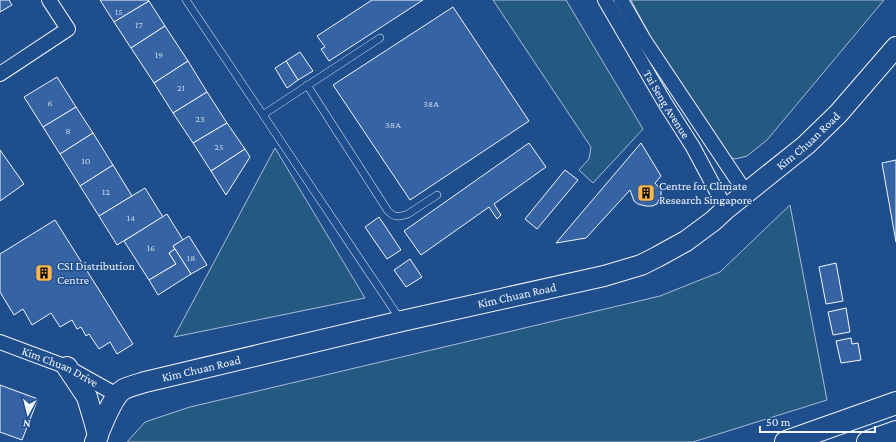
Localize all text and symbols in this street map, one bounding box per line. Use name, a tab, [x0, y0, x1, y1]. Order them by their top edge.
house number: 15	[115, 6, 123, 17]
house number: 17	[135, 19, 143, 30]
house number: 19	[155, 49, 163, 60]
street label: Tai Seng Avenue	[640, 67, 693, 141]
house number: 21	[177, 82, 185, 93]
house number: 6	[47, 97, 53, 108]
house number: 38A	[423, 98, 439, 109]
street label: Kim Chuan Road	[774, 108, 843, 173]
house number: 23	[195, 113, 205, 124]
house number: 38A	[385, 119, 401, 130]
house number: 8	[65, 125, 71, 136]
house number: 25	[214, 141, 224, 152]
house number: 10	[82, 155, 91, 166]
place label: Centre for Climate Research Singapore	[659, 179, 752, 207]
building icon: Centre for Climate Research Singapore	[636, 183, 656, 203]
house number: 12	[102, 186, 110, 197]
house number: 14	[127, 212, 135, 223]
house number: 16	[147, 242, 155, 253]
house number: 18	[187, 252, 195, 263]
place label: CSI Distribution Centre	[57, 259, 135, 287]
building icon: CSI Distribution Centre	[34, 263, 54, 283]
street label: Kim Chuan Road	[476, 280, 558, 311]
street label: Kim Chuan Drive	[20, 344, 101, 390]
street label: Kim Chuan Road	[160, 352, 243, 385]
north arrow	[8, 394, 48, 434]
scale bar	[760, 408, 875, 434]
text: 50 m	[766, 415, 791, 429]
text: N	[22, 417, 31, 430]

